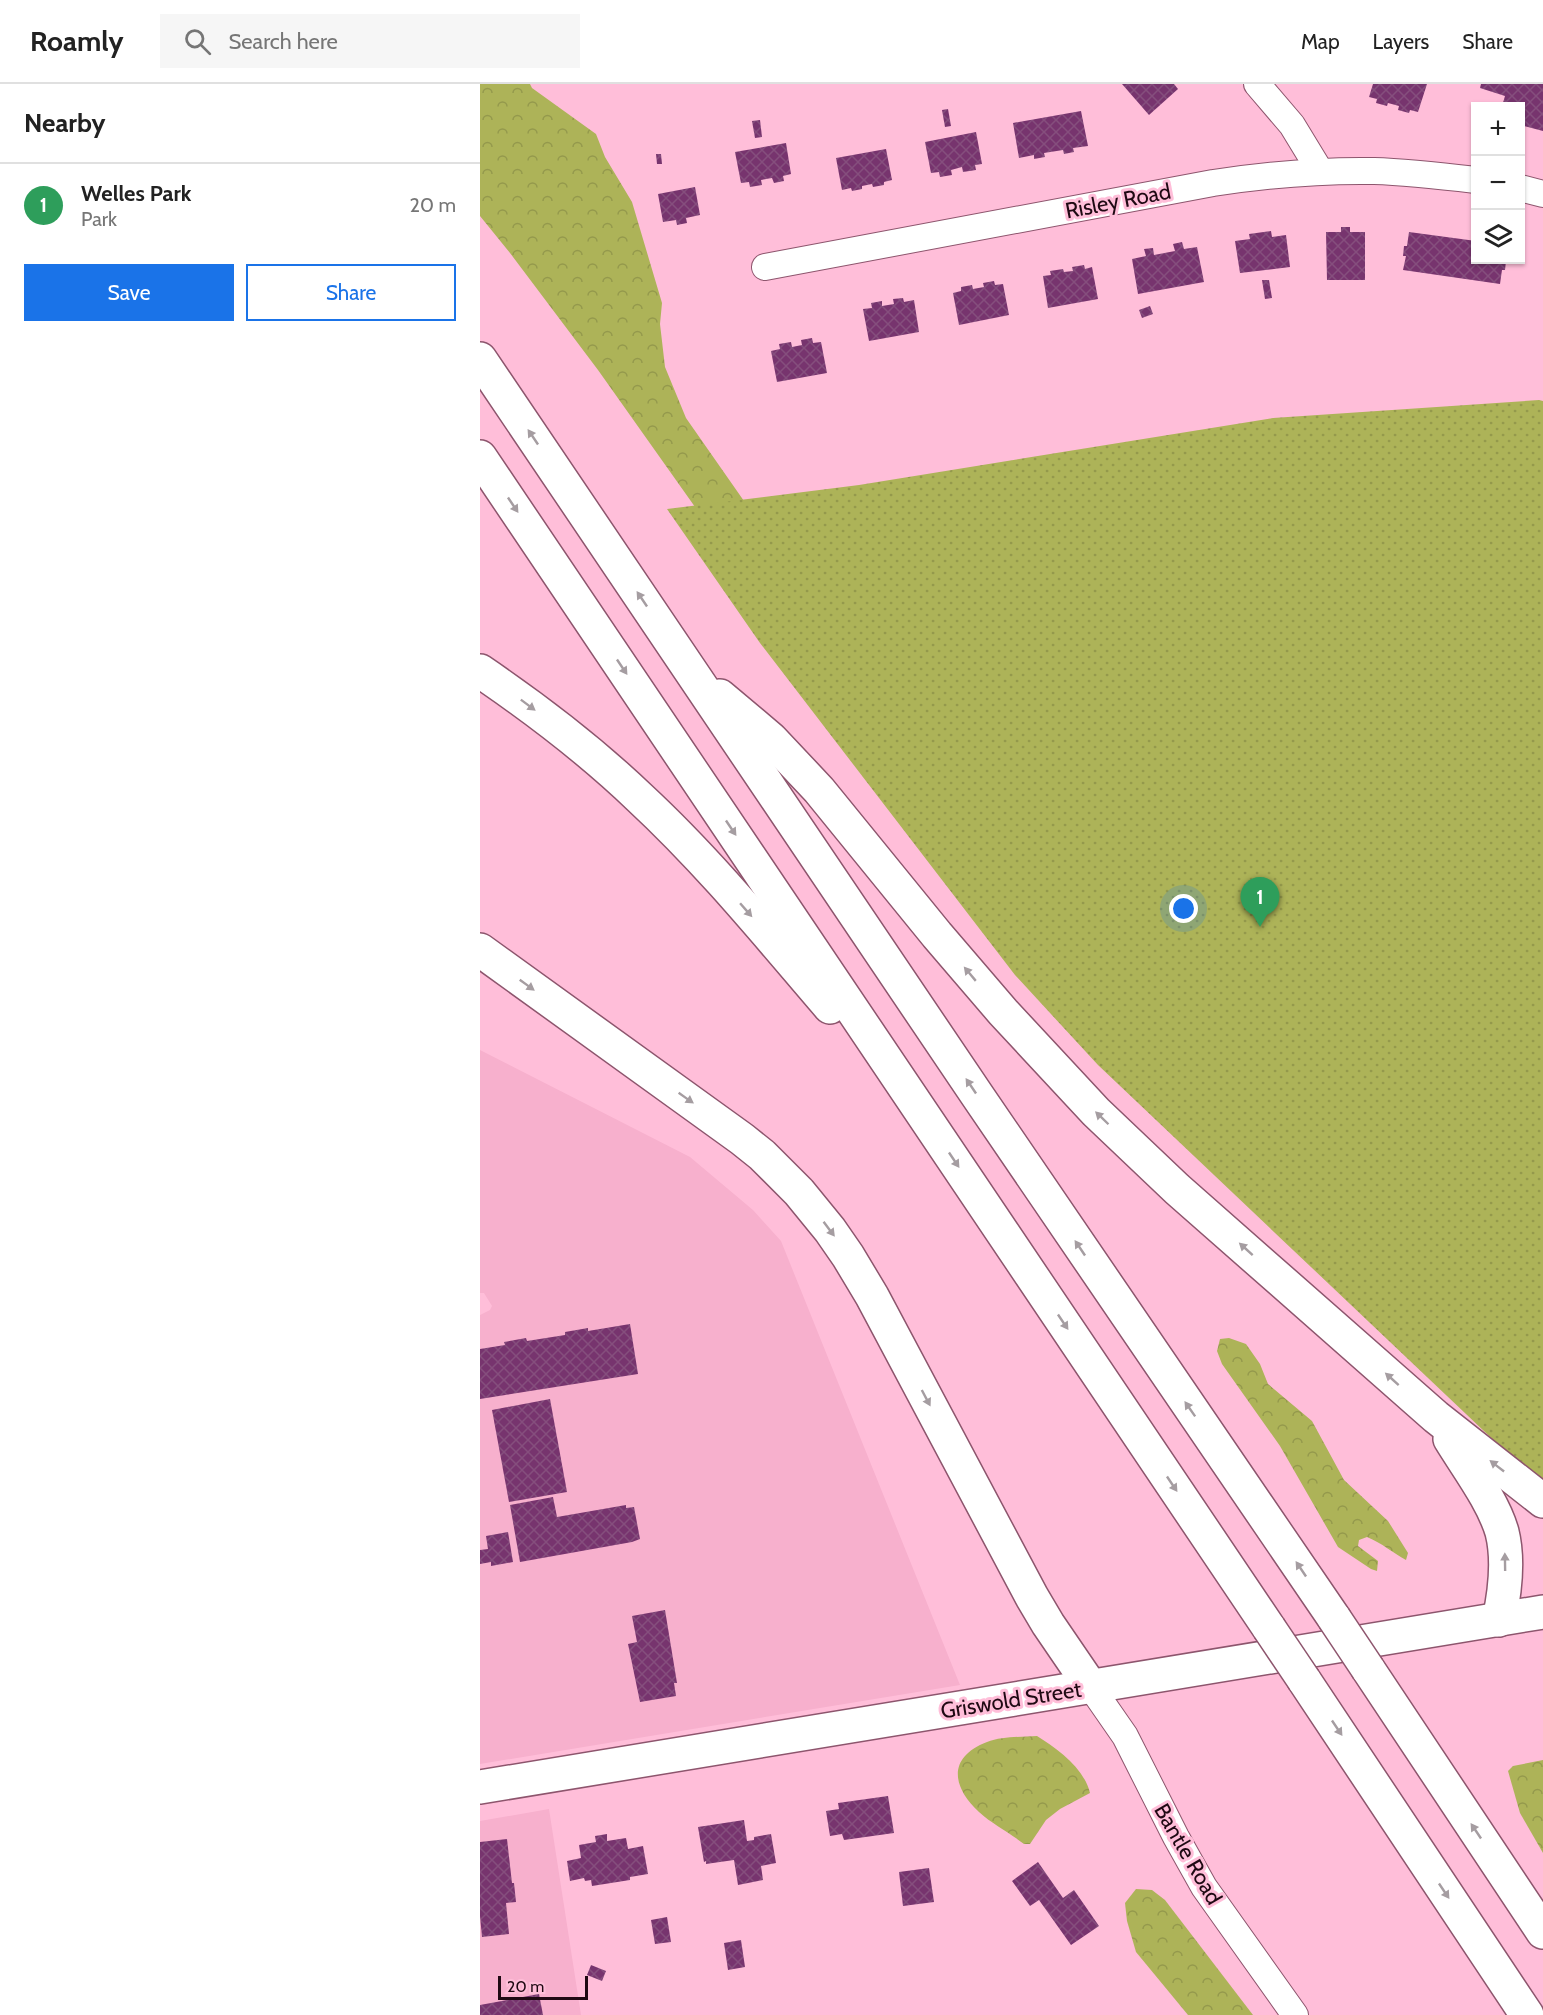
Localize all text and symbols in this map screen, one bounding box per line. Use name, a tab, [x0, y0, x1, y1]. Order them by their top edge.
search box	[160, 14, 580, 68]
text: Roamly	[30, 24, 124, 58]
icon: search	[181, 25, 214, 58]
text: Search here	[229, 28, 338, 55]
text: Map	[1301, 29, 1340, 54]
text: Layers	[1373, 29, 1429, 54]
text: Share	[1462, 29, 1513, 54]
map controls	[1471, 102, 1525, 264]
button: +	[1471, 102, 1525, 156]
text: Nearby	[24, 107, 105, 139]
button: −	[1471, 156, 1525, 210]
street label: Risley Road	[1063, 178, 1173, 224]
text: Welles Park	[81, 180, 191, 207]
text: 1	[40, 193, 47, 217]
text: 20 m	[410, 193, 456, 217]
text: Park	[81, 207, 117, 231]
button: layers	[1471, 210, 1525, 264]
button: Save	[24, 264, 234, 321]
button: Share	[246, 264, 456, 321]
one-way arrow	[528, 429, 539, 445]
one-way arrow	[507, 497, 518, 513]
one-way arrow	[636, 591, 648, 607]
one-way arrow	[616, 658, 628, 674]
one-way arrow	[520, 698, 535, 710]
one-way arrow	[725, 820, 737, 836]
pin: 1	[1240, 878, 1280, 927]
your location	[1169, 894, 1198, 923]
one-way arrow	[739, 902, 753, 917]
one-way arrow	[964, 966, 977, 982]
one-way arrow	[518, 979, 534, 991]
one-way arrow	[965, 1079, 977, 1095]
one-way arrow	[677, 1092, 693, 1104]
one-way arrow	[1095, 1111, 1110, 1125]
one-way arrow	[948, 1152, 959, 1168]
one-way arrow	[822, 1222, 834, 1237]
one-way arrow	[1074, 1240, 1086, 1256]
one-way arrow	[1239, 1243, 1254, 1256]
one-way arrow	[1057, 1314, 1068, 1330]
one-way arrow	[1385, 1373, 1400, 1386]
one-way arrow	[921, 1390, 931, 1407]
one-way arrow	[1184, 1401, 1196, 1417]
one-way arrow	[1489, 1460, 1504, 1472]
one-way arrow	[1166, 1475, 1178, 1491]
one-way arrow	[1500, 1552, 1510, 1571]
one-way arrow	[1296, 1561, 1307, 1577]
street label: Griswold Street	[939, 1675, 1084, 1724]
one-way arrow	[1331, 1720, 1342, 1737]
street label: Bantle Road	[1148, 1799, 1228, 1909]
one-way arrow	[1470, 1822, 1481, 1839]
one-way arrow	[1439, 1882, 1450, 1899]
scale bar	[498, 1973, 588, 2000]
text: 20 m	[507, 1977, 544, 1996]

